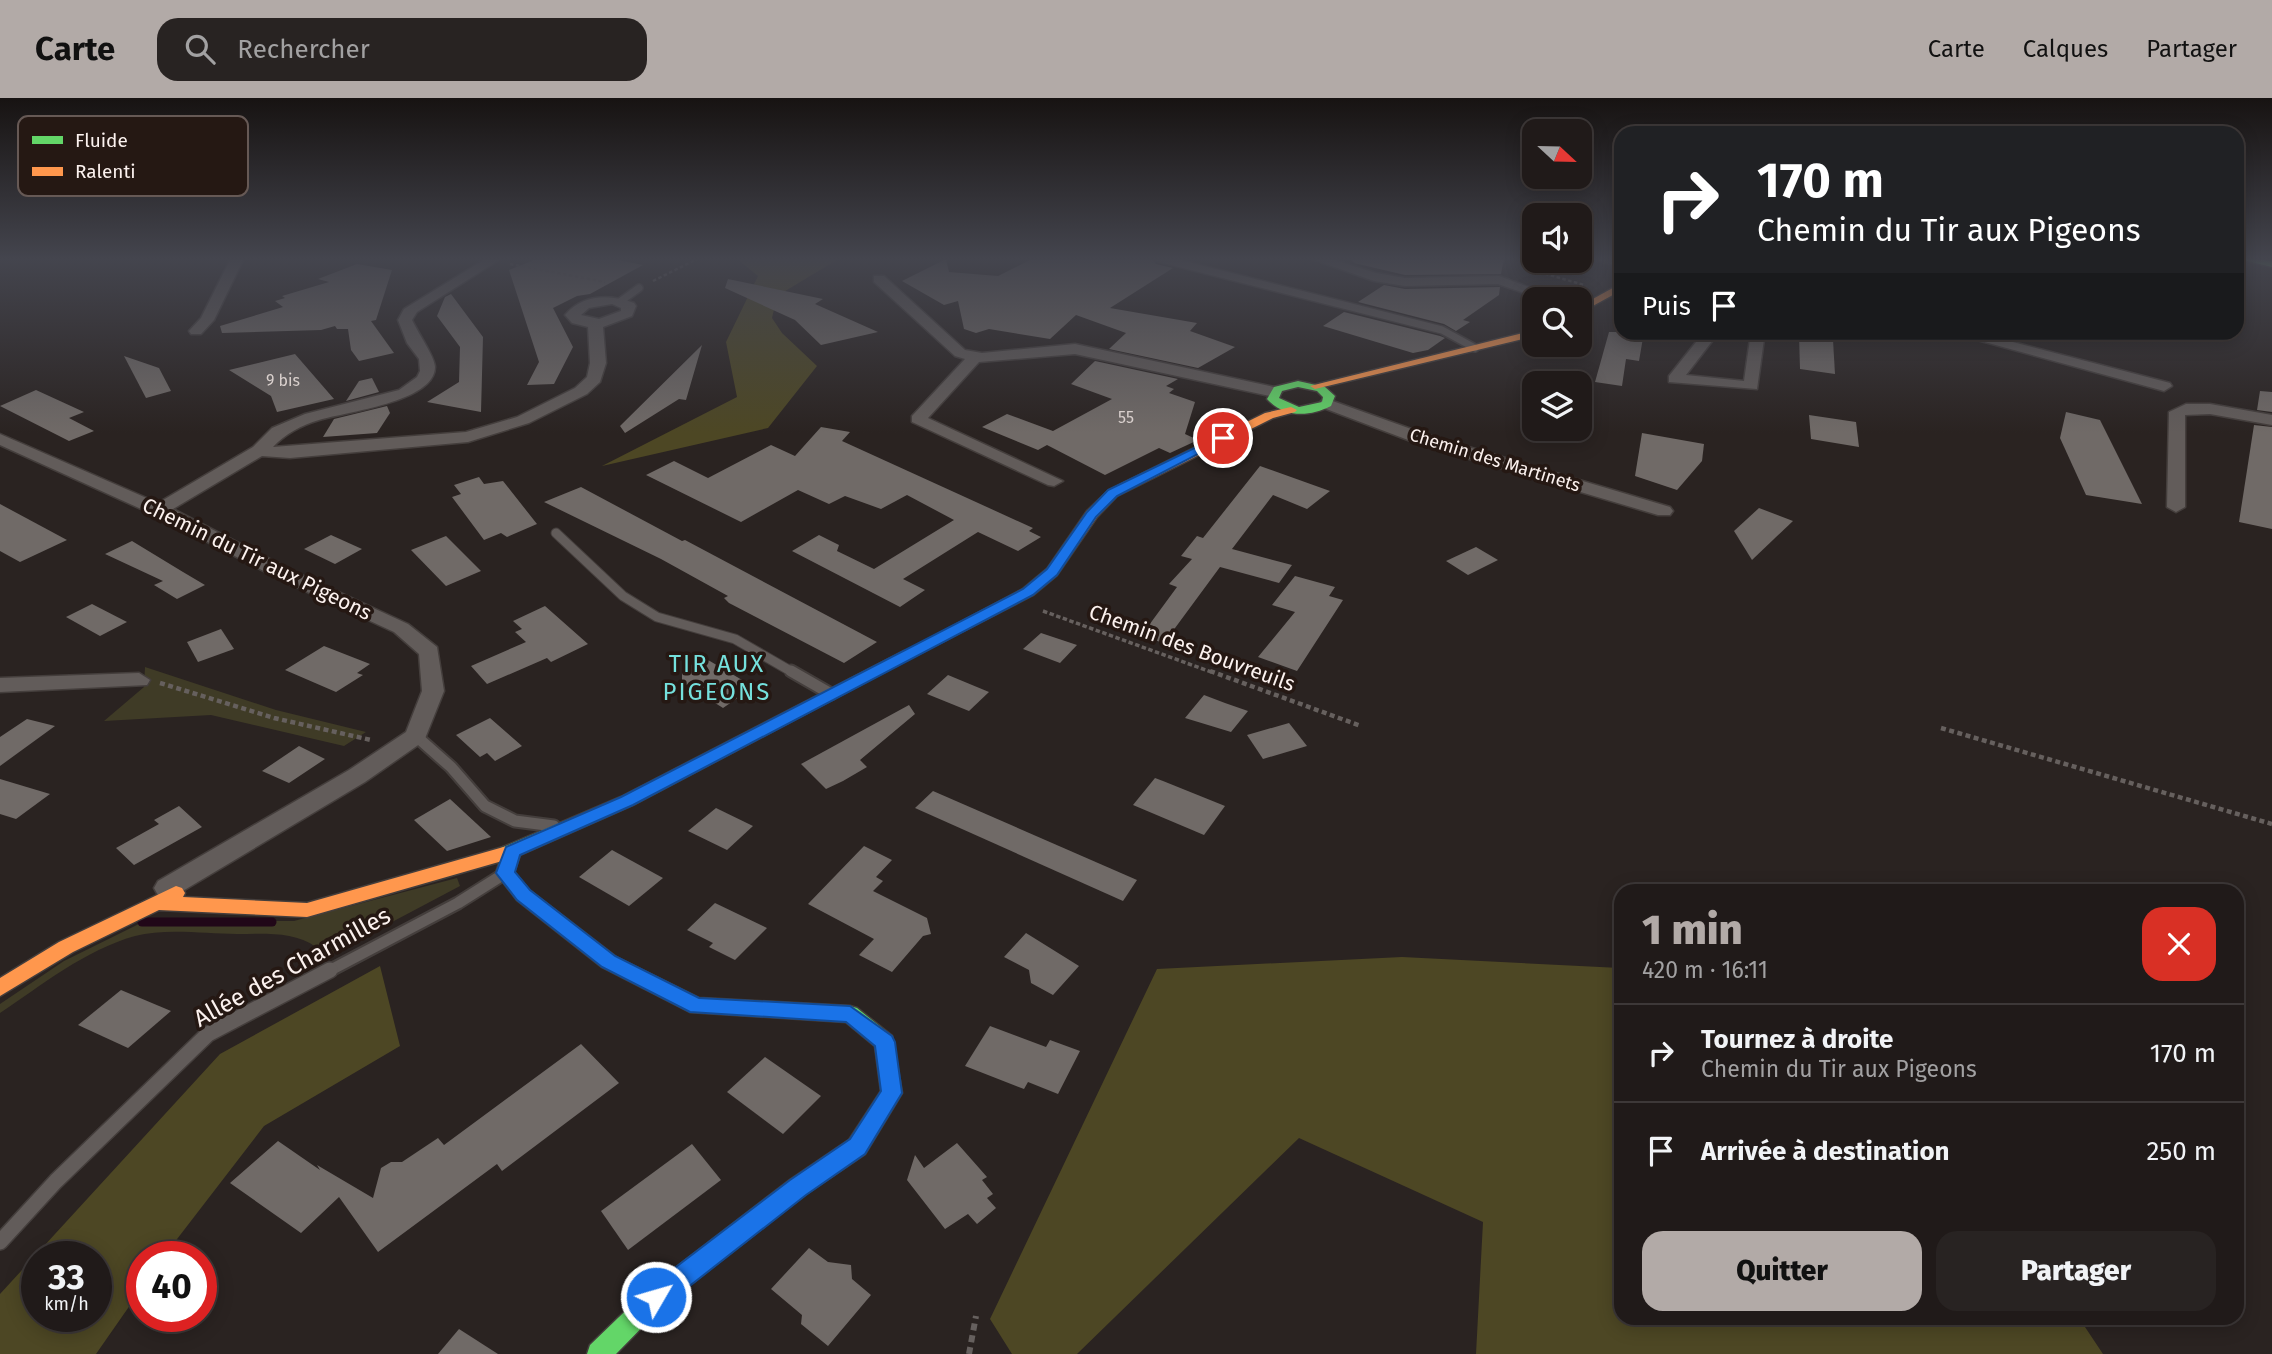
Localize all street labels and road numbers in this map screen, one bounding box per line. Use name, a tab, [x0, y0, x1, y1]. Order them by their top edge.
street label: Chemin des Martinets	[1407, 424, 1583, 496]
street label: Chemin du Tir aux Pigeons	[138, 492, 376, 626]
street label: Chemin des Bouvreuils	[1086, 599, 1299, 697]
street label: Allée des Charmilles	[189, 901, 395, 1033]

